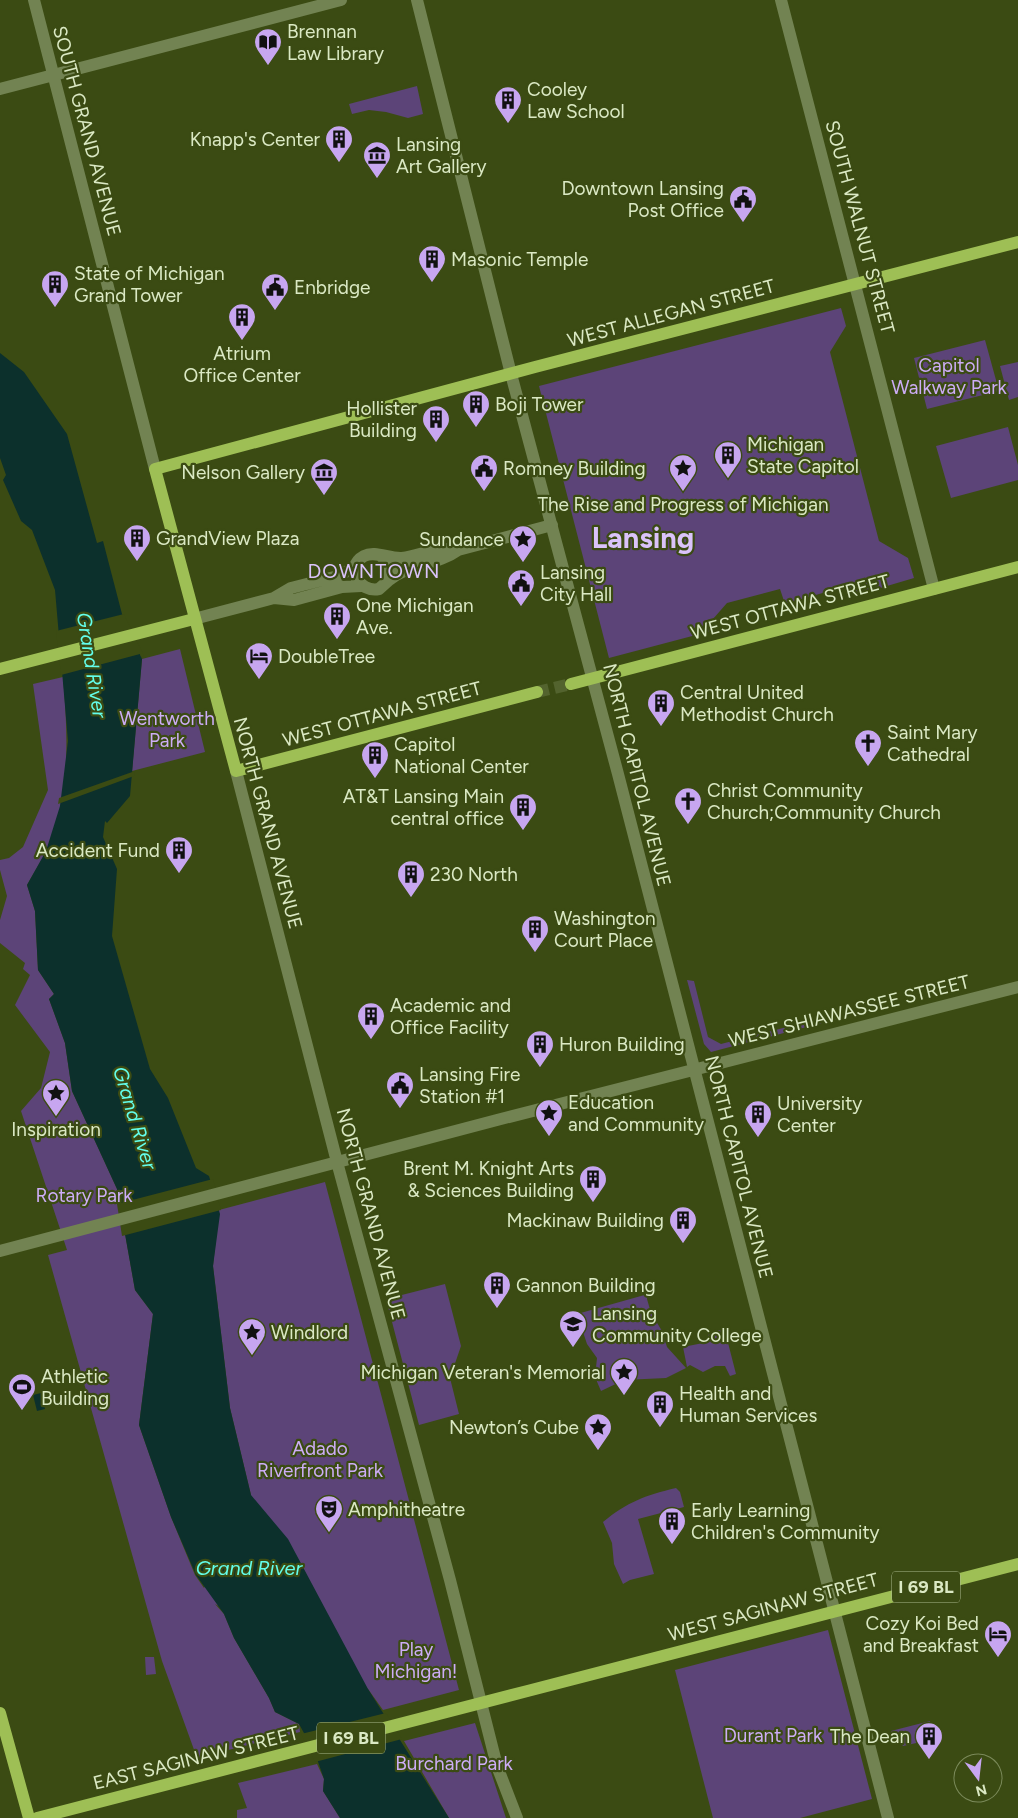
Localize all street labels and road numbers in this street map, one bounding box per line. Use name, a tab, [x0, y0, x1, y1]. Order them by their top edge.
street label: SOUTH GRAND AVENUE	[48, 23, 126, 239]
street label: SOUTH WALNUT STREET	[820, 118, 900, 337]
street label: WEST ALLEGAN STREET	[565, 274, 778, 352]
street label: WEST OTTAWA STREET	[688, 569, 892, 645]
street label: NORTH CAPITOL AVENUE	[598, 661, 676, 889]
street label: WEST OTTAWA STREET	[280, 676, 484, 752]
street label: NORTH GRAND AVENUE	[229, 715, 307, 931]
street label: WEST SHIAWASSEE STREET	[726, 970, 972, 1052]
street label: NORTH CAPITOL AVENUE	[700, 1053, 778, 1281]
street label: NORTH GRAND AVENUE	[332, 1106, 410, 1322]
street label: WEST SAGINAW STREET	[665, 1568, 881, 1646]
road number: I 69 BL	[892, 1571, 960, 1602]
street label: EAST SAGINAW STREET	[91, 1721, 302, 1795]
road number: I 69 BL	[317, 1722, 385, 1754]

